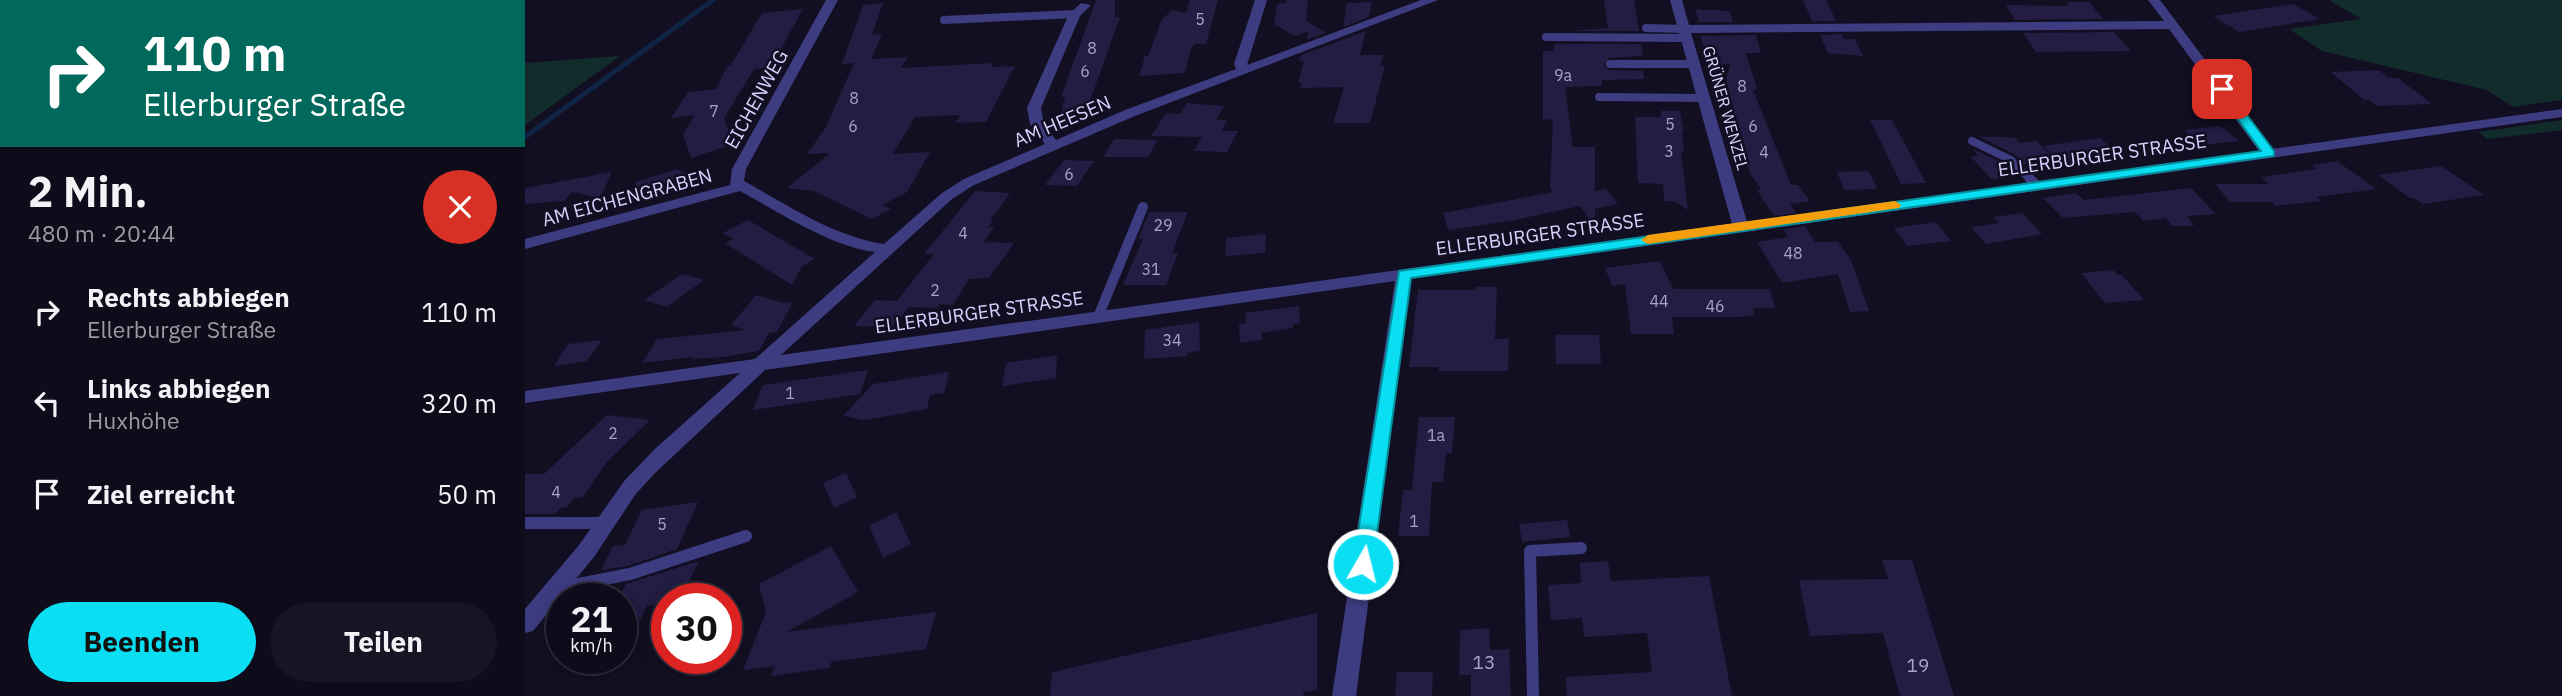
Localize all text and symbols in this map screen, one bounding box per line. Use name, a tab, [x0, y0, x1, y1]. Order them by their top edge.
house number: 5	[1195, 9, 1205, 29]
text: 110 m	[143, 21, 287, 84]
icon: right	[28, 28, 119, 119]
house number: 8	[1087, 38, 1097, 58]
street label: GRÜNER WENZEL	[1699, 44, 1753, 172]
street label: EICHENWEG	[719, 45, 793, 153]
pin	[2192, 59, 2252, 119]
house number: 6	[1080, 61, 1090, 81]
house number: 9a	[1554, 65, 1573, 85]
icon: arrive	[2203, 70, 2241, 108]
house number: 8	[1737, 76, 1747, 96]
text: Ellerburger Straße	[143, 83, 406, 125]
house number: 8	[849, 88, 859, 108]
street label: AM HEESEN	[1010, 90, 1114, 152]
house number: 7	[709, 101, 719, 121]
house number: 5	[1665, 114, 1675, 134]
house number: 6	[848, 116, 858, 136]
house number: 6	[1748, 116, 1758, 136]
street label: ELLERBURGER STRASSE	[1996, 128, 2208, 182]
house number: 3	[1664, 141, 1674, 161]
house number: 4	[1759, 142, 1769, 162]
street label: AM EICHENGRABEN	[539, 163, 715, 231]
text: 2 Min.	[28, 164, 148, 219]
house number: 6	[1064, 164, 1074, 184]
button: close	[423, 170, 497, 244]
street label: ELLERBURGER STRASSE	[1434, 207, 1646, 261]
house number: 29	[1153, 215, 1173, 235]
text: 480 m · 20:44	[28, 218, 175, 248]
house number: 4	[958, 223, 968, 243]
house number: 48	[1783, 243, 1803, 263]
house number: 31	[1141, 259, 1161, 279]
text: Rechts abbiegen	[87, 280, 290, 314]
house number: 2	[930, 280, 940, 300]
street label: ELLERBURGER STRASSE	[873, 285, 1085, 339]
house number: 44	[1649, 291, 1669, 311]
icon: right	[28, 293, 66, 331]
text: 110 m	[421, 295, 497, 329]
house number: 46	[1705, 296, 1725, 316]
text: Ellerburger Straße	[87, 314, 276, 344]
house number: 34	[1162, 330, 1182, 350]
text: Links abbiegen	[87, 371, 270, 405]
house number: 1	[785, 383, 795, 403]
icon: left	[28, 384, 66, 422]
text: 320 m	[421, 386, 497, 420]
text: Huxhöhe	[87, 405, 180, 435]
house number: 2	[608, 423, 618, 443]
house number: 1a	[1427, 425, 1446, 445]
icon: arrive	[28, 475, 66, 513]
text: Ziel erreicht	[87, 477, 235, 511]
text: 50 m	[437, 477, 497, 511]
house number: 4	[551, 482, 561, 502]
house number: 1	[1409, 511, 1419, 531]
house number: 5	[657, 514, 667, 534]
position arrow	[1326, 527, 1400, 601]
speed limit sign: 30	[651, 583, 742, 674]
text: 21	[570, 596, 613, 642]
button: Beenden	[28, 602, 256, 682]
button: Teilen	[270, 602, 497, 682]
text: km/h	[570, 634, 613, 657]
house number: 13	[1473, 650, 1495, 674]
house number: 19	[1907, 653, 1929, 677]

